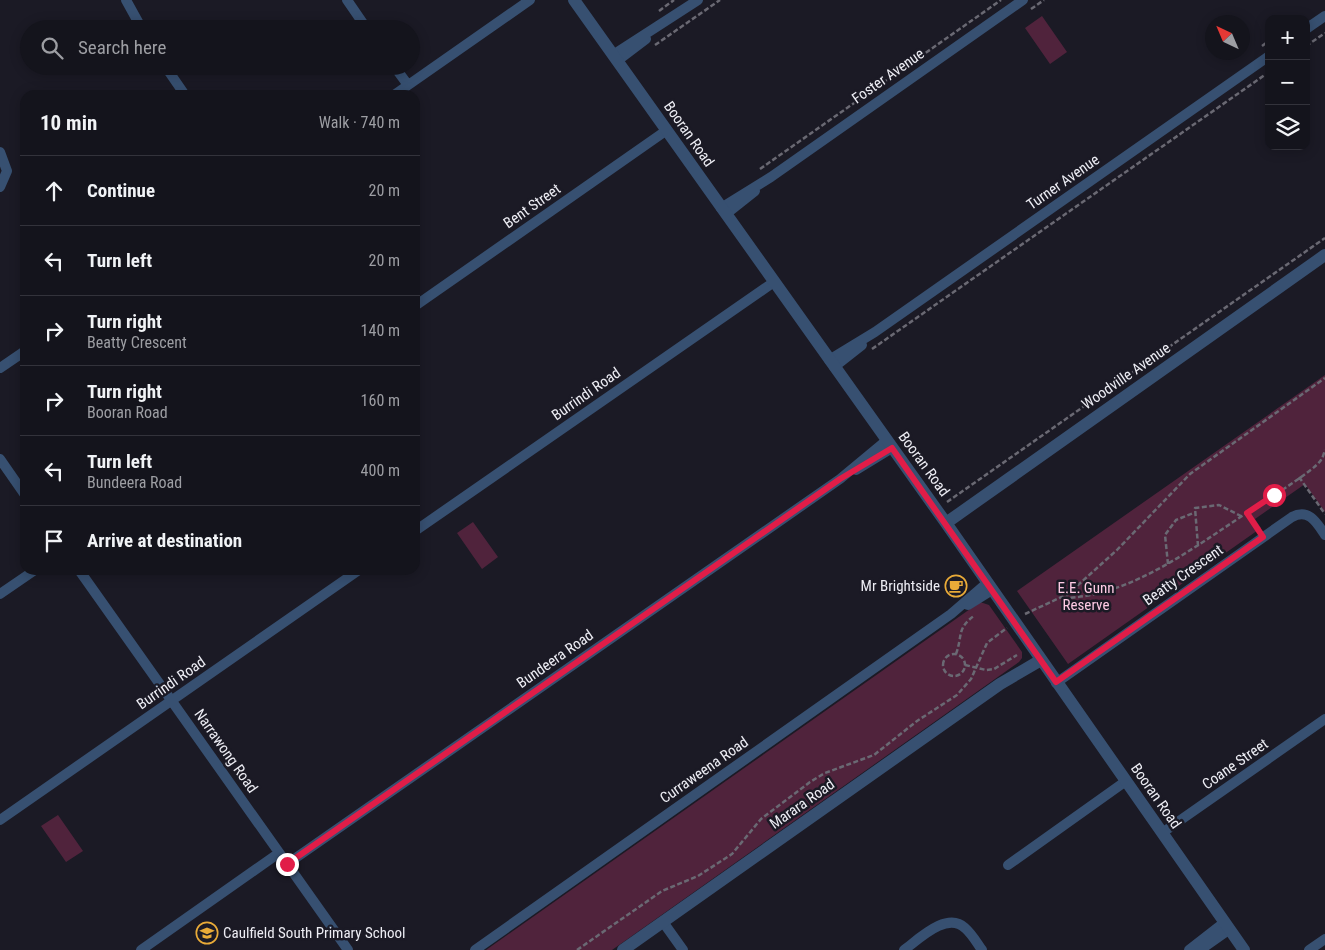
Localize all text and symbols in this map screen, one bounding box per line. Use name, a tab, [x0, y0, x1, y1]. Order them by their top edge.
north arrow	[1205, 15, 1250, 60]
map controls	[1265, 15, 1310, 150]
button: +	[1265, 15, 1310, 60]
search box	[20, 20, 420, 75]
icon: search	[38, 34, 66, 62]
text: Search here	[78, 36, 166, 59]
street label: Foster Avenue	[848, 45, 928, 107]
button: −	[1265, 60, 1310, 105]
street label: Booran Road	[660, 98, 718, 170]
button: layers	[1265, 105, 1310, 150]
text: 10 min	[40, 111, 97, 135]
text: Walk · 740 m	[319, 113, 400, 132]
street label: Turner Avenue	[1023, 150, 1103, 214]
icon: ahead	[40, 177, 68, 205]
text: Continue	[87, 179, 155, 202]
street label: Bent Street	[500, 180, 564, 232]
text: 20 m	[368, 181, 400, 200]
icon: left	[40, 247, 68, 275]
text: Turn left	[87, 249, 152, 272]
text: 20 m	[368, 251, 400, 270]
text: Turn right	[87, 310, 162, 333]
icon: right	[40, 317, 68, 345]
text: 140 m	[361, 321, 400, 340]
text: Beatty Crescent	[87, 333, 187, 352]
street label: Woodville Avenue	[1078, 339, 1174, 413]
street label: Burrindi Road	[548, 364, 624, 424]
text: Turn right	[87, 380, 162, 403]
icon: right	[40, 387, 68, 415]
text: 160 m	[361, 391, 400, 410]
text: Booran Road	[87, 403, 168, 422]
street label: Booran Road	[895, 428, 953, 500]
text: Turn left	[87, 450, 152, 473]
icon: left	[40, 457, 68, 485]
text: 400 m	[361, 461, 400, 480]
text: Bundeera Road	[87, 473, 182, 492]
route start	[1263, 484, 1286, 507]
icon: arrive	[40, 527, 68, 555]
text: Arrive at destination	[87, 529, 242, 552]
street label: Beatty Crescent	[1140, 541, 1226, 609]
cafe icon: Mr Brightside	[944, 574, 968, 598]
place label: Mr Brightside	[861, 577, 940, 595]
park label: E.E. Gunn Reserve	[1058, 579, 1114, 614]
street label: Bundeera Road	[513, 626, 597, 692]
street label: Burrindi Road	[133, 653, 209, 713]
street label: Narrawong Road	[191, 706, 261, 796]
street label: Curraweena Road	[656, 733, 752, 807]
street label: Coane Street	[1199, 735, 1271, 793]
street label: Booran Road	[1127, 760, 1185, 832]
street label: Marara Road	[766, 775, 838, 833]
route end	[276, 853, 299, 876]
school or university icon: Caulfield South Primary School	[195, 921, 219, 945]
place label: Caulfield South Primary School	[223, 924, 405, 942]

